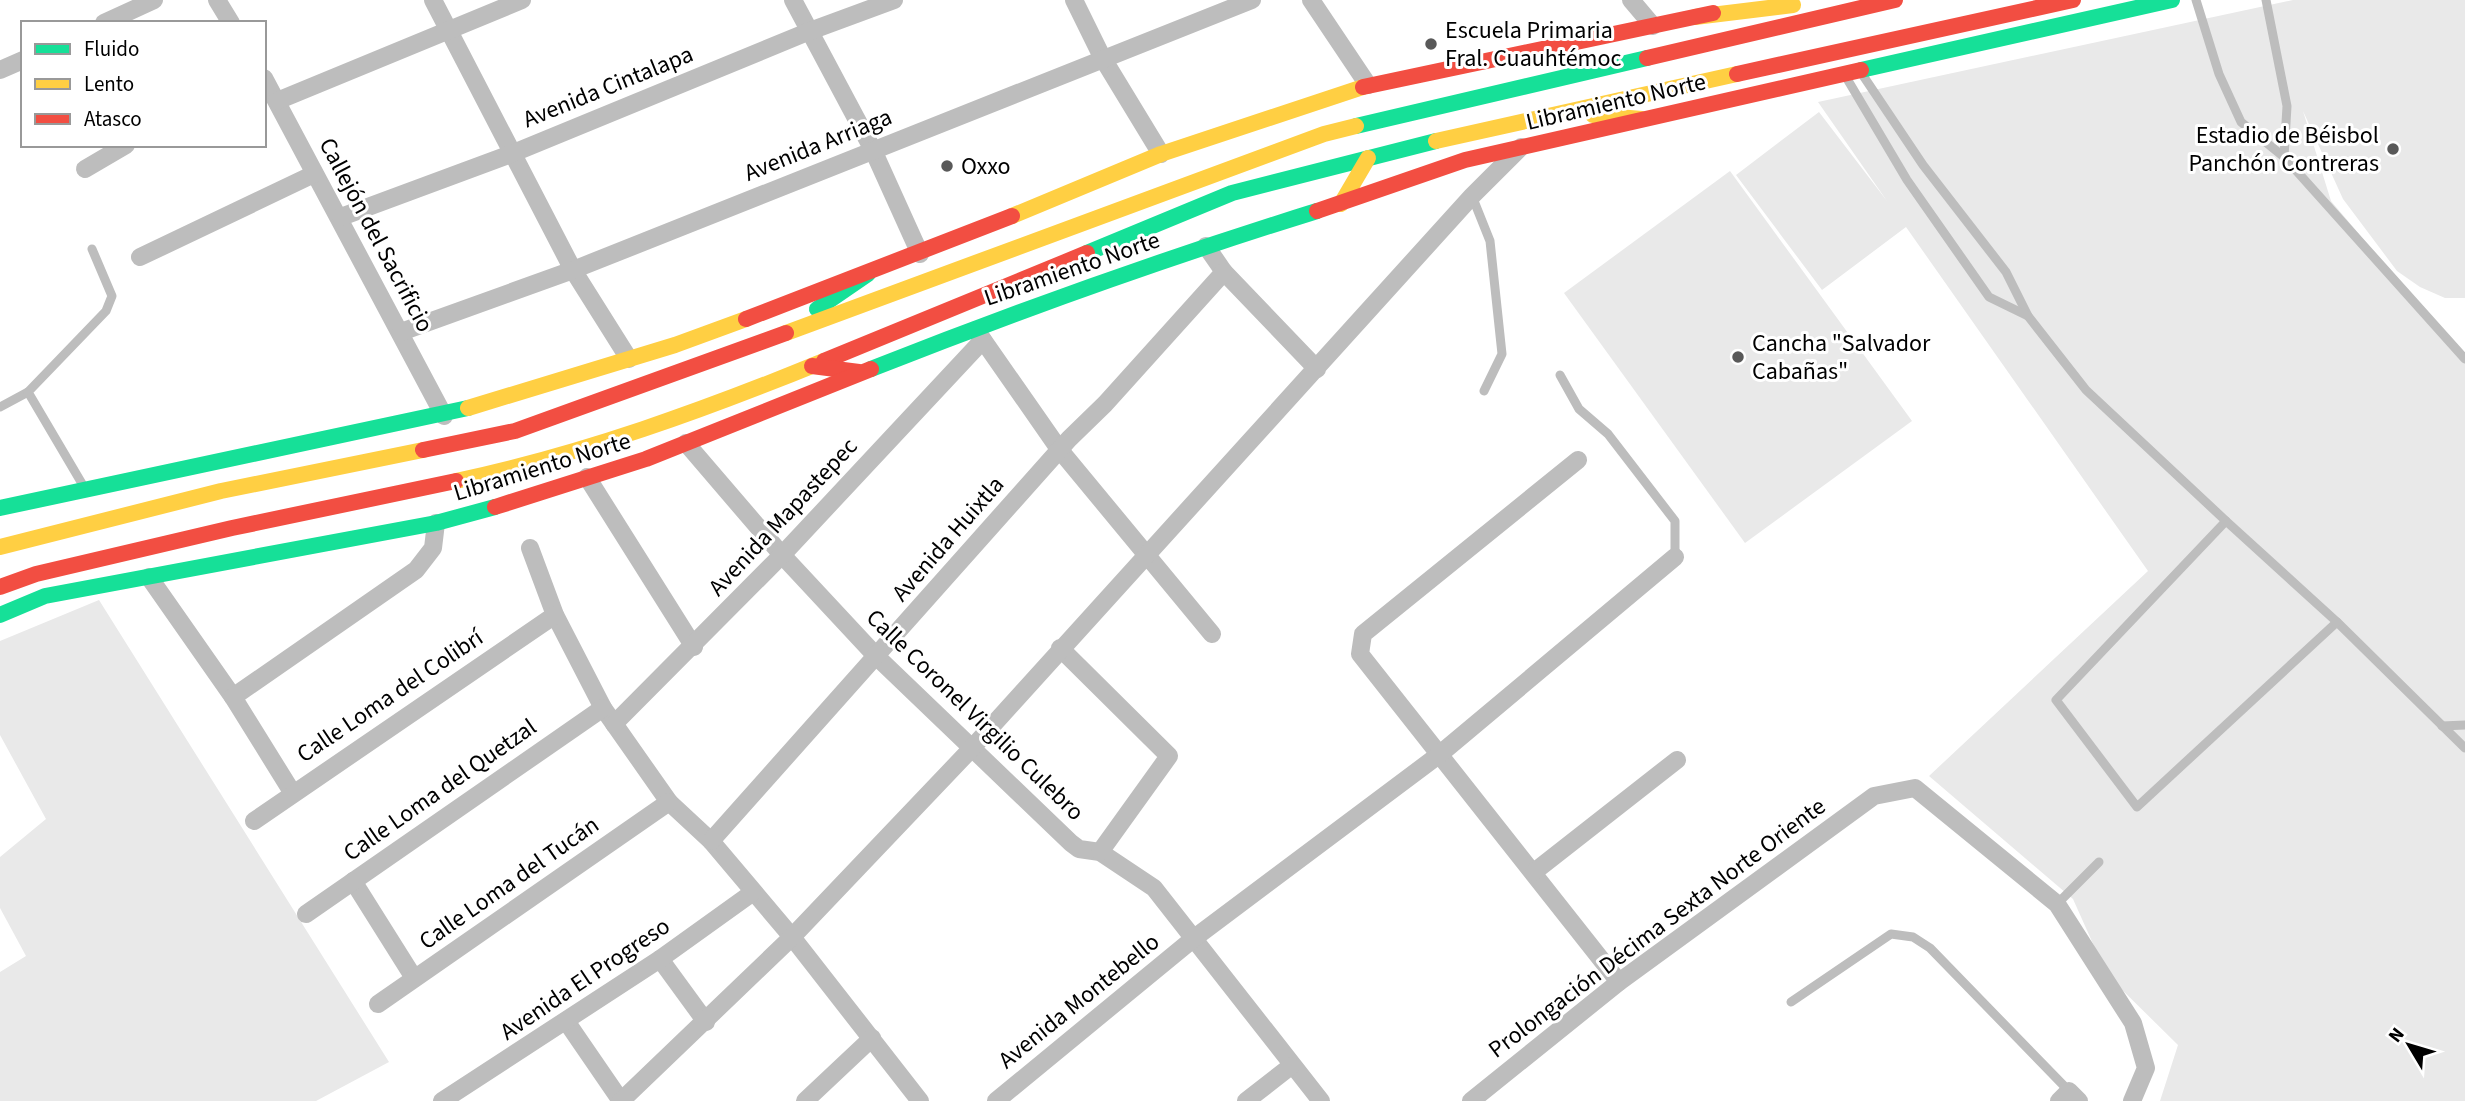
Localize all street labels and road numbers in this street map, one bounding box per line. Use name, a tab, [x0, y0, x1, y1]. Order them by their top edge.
street label: Avenida Cintalapa	[518, 37, 698, 137]
street label: Libramiento Norte	[1523, 64, 1709, 140]
street label: Avenida Arriaga	[739, 99, 897, 191]
street label: Callejón del Sacrificio	[310, 132, 442, 338]
street label: Libramiento Norte	[979, 223, 1165, 315]
street label: Libramiento Norte	[449, 423, 635, 511]
street label: Avenida Mapastepec	[700, 430, 866, 604]
street label: Avenida Huixtla	[884, 469, 1012, 609]
street label: Calle Coronel Virgilio Culebro	[858, 601, 1092, 829]
street label: Calle Loma del Colibrí	[290, 620, 491, 772]
street label: Calle Loma del Quetzal	[336, 710, 544, 870]
street label: Prolongación Décima Sexta Norte Oriente	[1481, 789, 1833, 1067]
street label: Calle Loma del Tucán	[412, 808, 606, 958]
street label: Avenida El Progreso	[493, 909, 677, 1049]
street label: Avenida Montebello	[991, 925, 1167, 1077]

